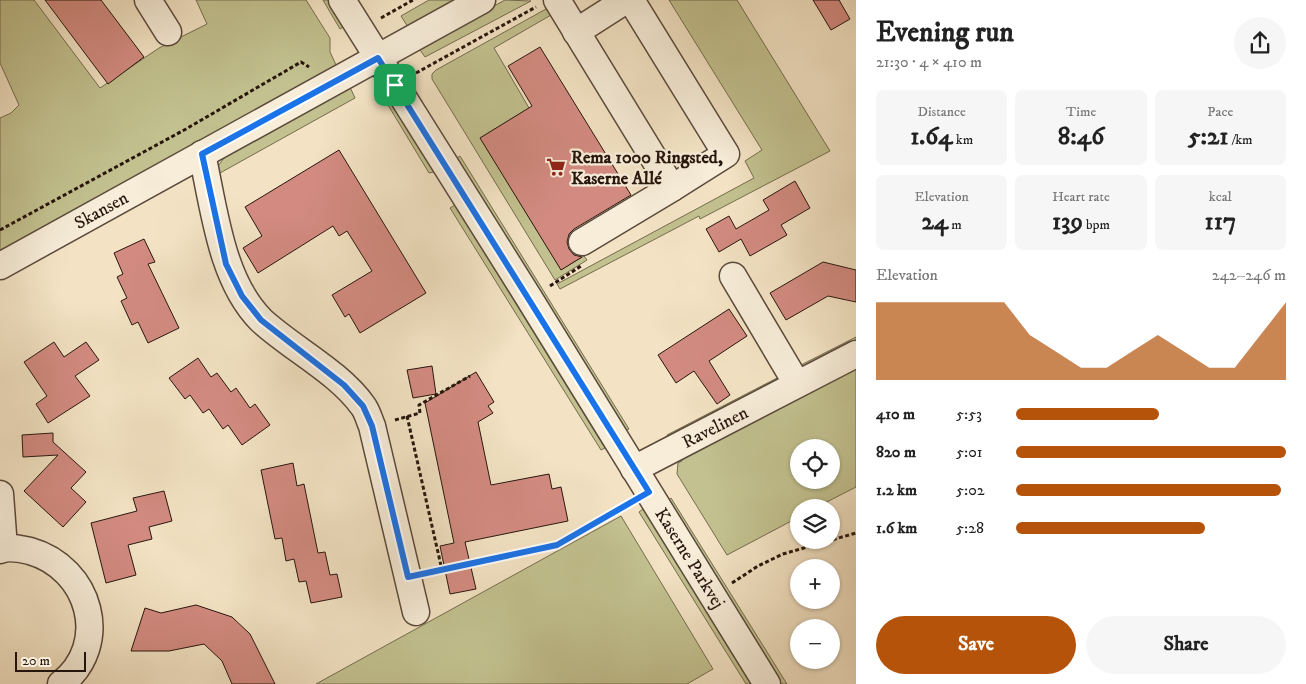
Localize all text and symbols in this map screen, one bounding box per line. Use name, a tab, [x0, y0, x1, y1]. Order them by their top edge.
text: Evening run	[876, 15, 1014, 50]
button: share	[1234, 17, 1286, 69]
text: 21:30 · 4 × 410 m	[876, 52, 982, 72]
pin	[374, 64, 416, 106]
icon: arrive	[381, 71, 409, 99]
text: Distance	[918, 103, 966, 121]
text: Time	[1066, 103, 1096, 121]
text: Pace	[1207, 103, 1233, 121]
text: 1.64	[910, 121, 953, 152]
text: 8:46	[1058, 121, 1104, 152]
text: 5:21	[1188, 121, 1228, 152]
text: km	[953, 131, 973, 149]
text: /km	[1228, 131, 1253, 149]
place label: Rema 1000 Ringsted, Kaserne Allé	[571, 147, 723, 190]
supermarket icon: Rema 1000 Ringsted, Kaserne Allé	[545, 156, 567, 178]
street label: Skansen	[71, 187, 133, 235]
text: Elevation	[915, 188, 969, 206]
text: Heart rate	[1052, 188, 1110, 206]
text: kcal	[1209, 188, 1232, 206]
text: 24	[922, 206, 948, 237]
text: 139	[1052, 206, 1083, 237]
text: 117	[1205, 206, 1236, 237]
text: m	[948, 216, 962, 234]
text: bpm	[1083, 216, 1110, 234]
text: Elevation	[876, 265, 938, 285]
text: 242–246 m	[1212, 265, 1286, 285]
street label: Ravelinen	[679, 402, 753, 454]
text: 410 m	[876, 404, 915, 424]
text: 5:53	[956, 404, 982, 424]
map controls	[790, 439, 840, 669]
button: locate	[790, 439, 840, 489]
text: 820 m	[876, 442, 916, 462]
text: 5:01	[956, 442, 983, 462]
text: 1.2 km	[876, 480, 917, 500]
text: 5:02	[956, 480, 985, 500]
button: layers	[790, 499, 840, 549]
street label: Kaserne Parkvej	[650, 504, 729, 613]
text: 1.6 km	[876, 518, 917, 538]
text: 5:28	[956, 518, 984, 538]
button: +	[790, 559, 840, 609]
button: Save	[876, 616, 1076, 674]
button: Share	[1086, 616, 1286, 674]
button: −	[790, 619, 840, 669]
scale bar	[15, 649, 86, 672]
text: 20 m	[22, 652, 50, 670]

